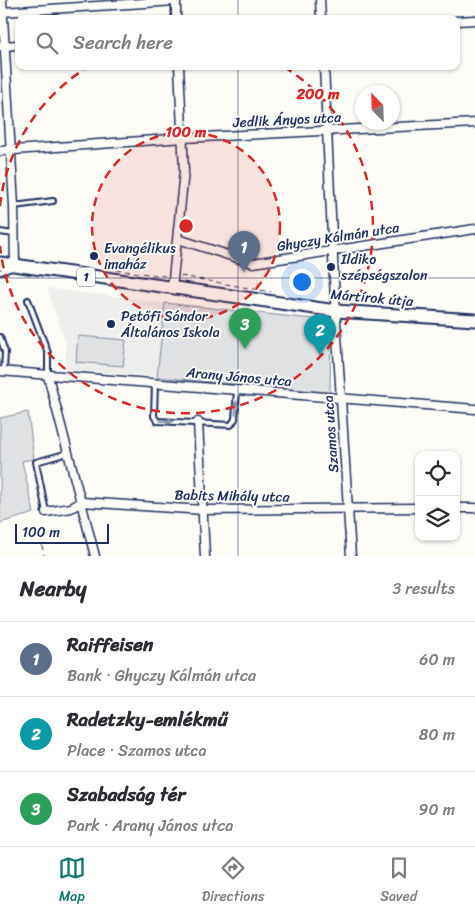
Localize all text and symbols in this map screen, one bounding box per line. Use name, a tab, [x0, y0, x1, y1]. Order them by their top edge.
search box	[15, 15, 460, 70]
text: Search here	[73, 26, 173, 59]
icon: search	[33, 29, 61, 57]
text: 200 m	[295, 81, 340, 107]
north arrow	[355, 85, 400, 130]
street label: Jedlik Ányos utca	[231, 105, 343, 135]
text: 100 m	[166, 119, 207, 145]
street label: Ghyczy Kálmán utca	[275, 215, 402, 259]
centre of rings	[177, 217, 195, 235]
pin: 1	[228, 231, 260, 272]
place label: Evangélikus imaház	[104, 236, 176, 277]
place label: Ildiko szépségszalon	[340, 247, 428, 288]
marker: Evangélikus imaház	[88, 250, 100, 262]
marker: Ildiko szépségszalon	[325, 261, 337, 273]
road number: 1	[77, 268, 95, 286]
your location	[289, 269, 315, 295]
street label: Mártírok útja	[330, 282, 415, 314]
place label: Petőfi Sándor Általános Iskola	[120, 304, 220, 345]
pin: 3	[229, 308, 261, 349]
pin: 2	[304, 314, 336, 355]
marker: Petőfi Sándor Általános Iskola	[105, 318, 117, 330]
street label: Arany János utca	[184, 360, 293, 394]
street label: Szamos utca	[316, 395, 346, 473]
one-way arrow	[232, 400, 240, 416]
one-way arrow	[159, 418, 175, 426]
map controls	[415, 451, 460, 541]
button: locate	[415, 451, 460, 496]
street label: Babits Mihály utca	[174, 482, 291, 510]
button: layers	[415, 496, 460, 541]
text: 100 m	[22, 520, 60, 545]
scale bar	[15, 521, 109, 544]
text: Nearby	[20, 570, 86, 608]
text: 3 results	[392, 574, 455, 603]
text: Raiffeisen	[67, 628, 153, 661]
text: 1	[33, 645, 39, 674]
text: 60 m	[419, 645, 455, 674]
text: Bank · Ghyczy Kálmán utca	[67, 661, 256, 690]
text: Radetzky-emlékmű	[67, 703, 228, 736]
text: 2	[31, 720, 41, 749]
text: 80 m	[419, 720, 455, 749]
text: Place · Szamos utca	[67, 736, 207, 765]
text: Szabadság tér	[67, 778, 185, 811]
text: 3	[32, 795, 40, 824]
text: 90 m	[419, 795, 455, 824]
text: Park · Arany János utca	[67, 811, 233, 840]
tab: Map	[58, 854, 86, 909]
tab: Directions	[202, 854, 264, 909]
tab: Saved	[380, 854, 417, 909]

